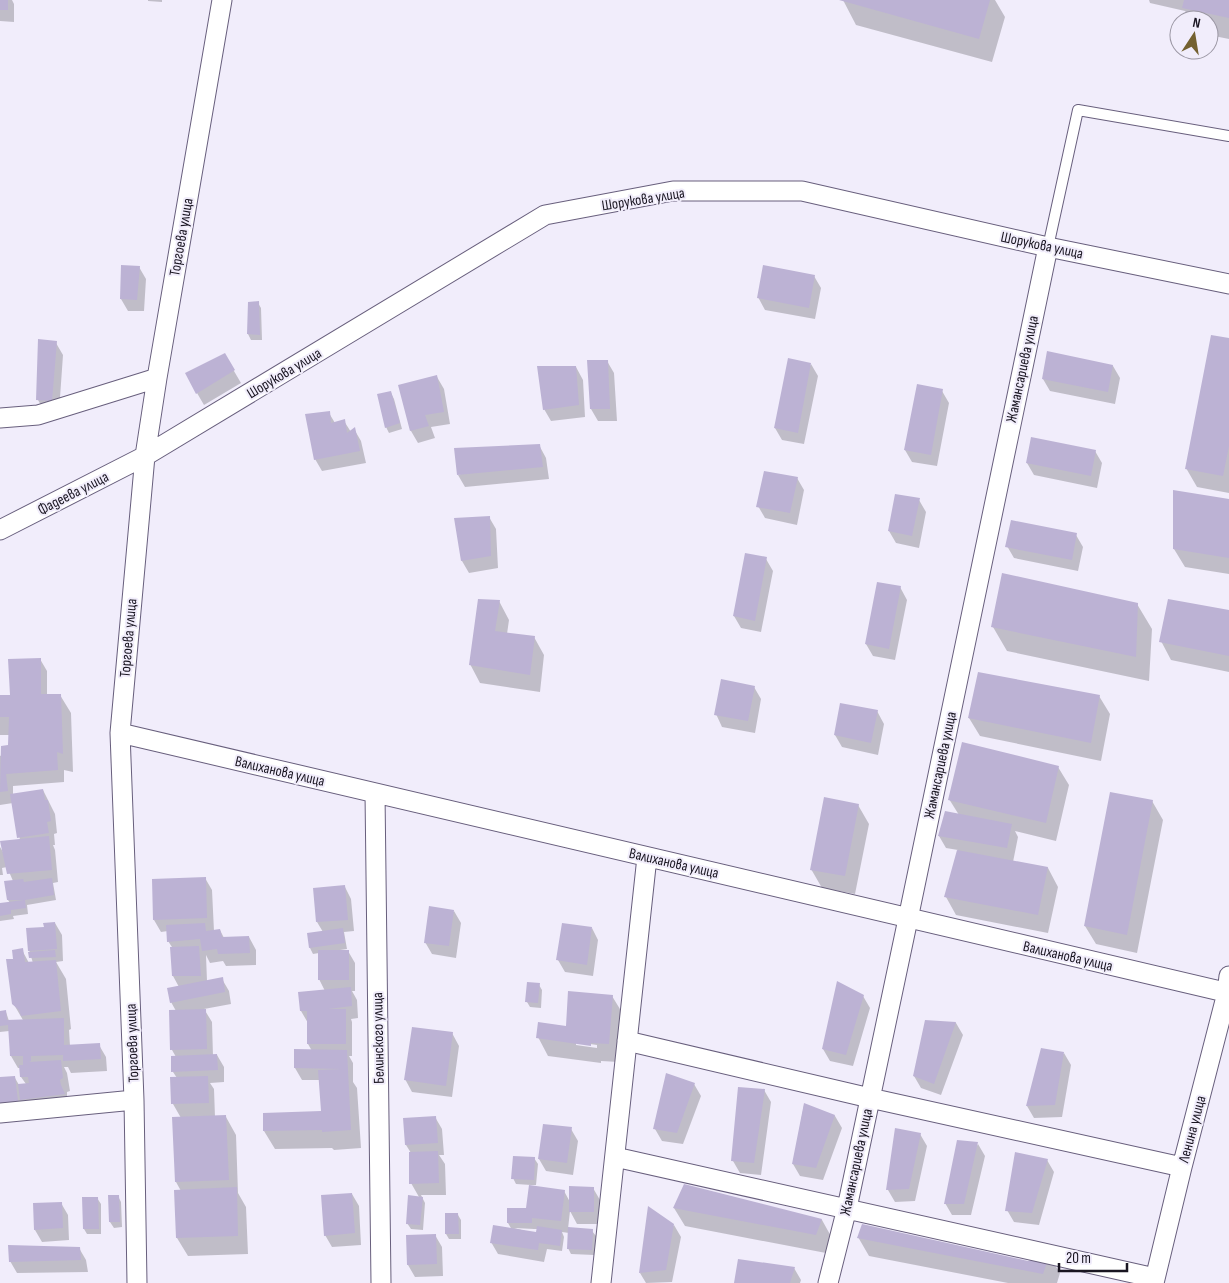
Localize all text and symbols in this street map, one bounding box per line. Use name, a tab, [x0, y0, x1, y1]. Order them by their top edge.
north arrow	[1169, 10, 1219, 60]
text: N	[1191, 14, 1202, 32]
street label: Шорукова улица	[600, 184, 686, 215]
street label: Торгоева улица	[165, 196, 198, 278]
street label: Шорукова улица	[999, 227, 1085, 264]
street label: Жамансариева улица	[1002, 314, 1043, 424]
street label: Шорукова улица	[243, 344, 325, 403]
street label: Фадеева улица	[35, 467, 112, 519]
street label: Торгоева улица	[116, 598, 141, 678]
street label: Жамансариева улица	[920, 710, 961, 820]
street label: Валиханова улица	[233, 752, 327, 791]
street label: Валиханова улица	[627, 844, 721, 883]
street label: Валиханова улица	[1021, 937, 1115, 976]
street label: Белинского улица	[368, 992, 389, 1084]
street label: Торгоева улица	[122, 1003, 143, 1083]
street label: Ленина улица	[1174, 1093, 1211, 1166]
street label: Жамансариева улица	[836, 1107, 877, 1217]
scale bar	[1059, 1240, 1126, 1272]
text: 20 m	[1066, 1249, 1091, 1268]

